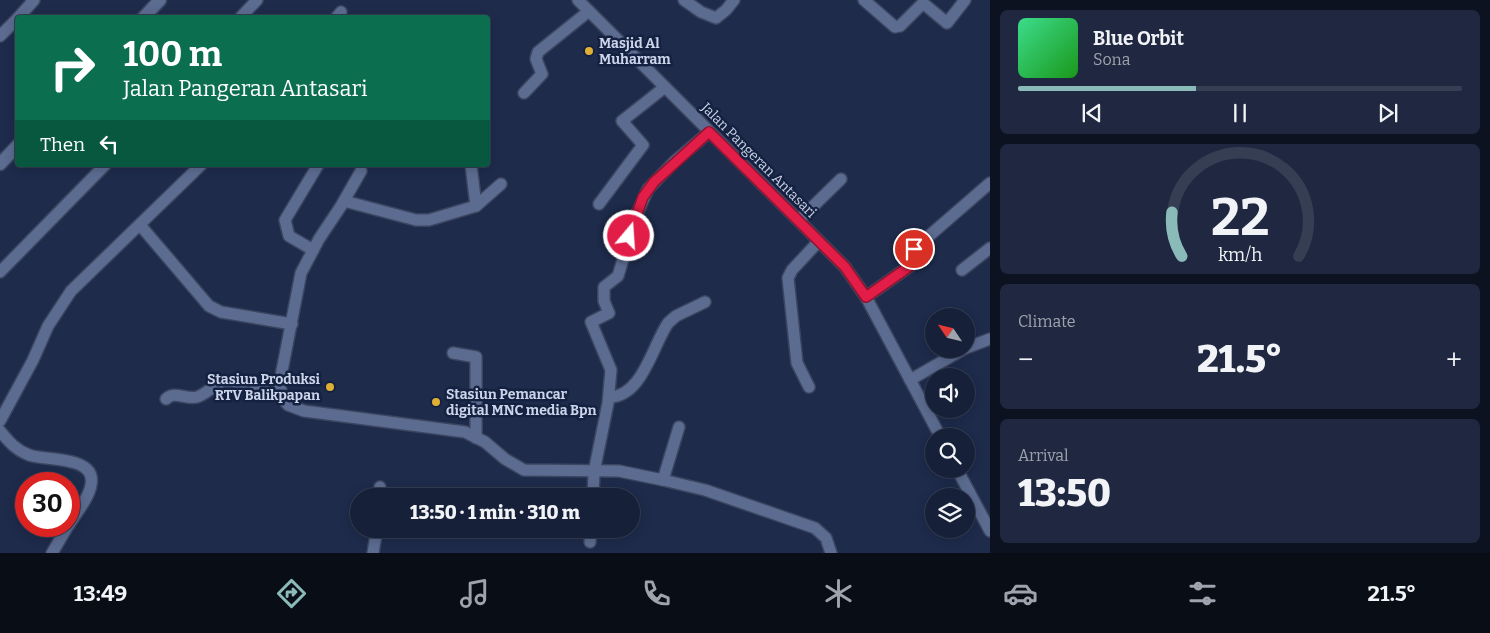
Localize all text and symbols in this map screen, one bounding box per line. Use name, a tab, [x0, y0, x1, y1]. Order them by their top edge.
text: Blue Orbit	[1093, 27, 1184, 50]
text: 100 m	[123, 33, 222, 75]
icon: right	[40, 35, 105, 100]
place label: Masjid Al Muharram	[599, 35, 671, 68]
marker: Masjid Al Muharram	[583, 45, 595, 57]
text: Sona	[1093, 50, 1130, 69]
text: Jalan Pangeran Antasari	[123, 75, 368, 102]
street label: Jalan Pangeran Antasari	[697, 99, 820, 221]
icon: previous	[1078, 99, 1106, 127]
icon: pause	[1226, 99, 1254, 127]
icon: next	[1374, 99, 1402, 127]
icon: left	[95, 130, 123, 158]
text: Then	[40, 133, 85, 156]
text: 22	[1211, 186, 1269, 249]
position arrow	[602, 209, 654, 261]
pin	[893, 228, 935, 270]
icon: arrive	[900, 235, 928, 263]
text: km/h	[1218, 244, 1262, 266]
north arrow	[925, 308, 975, 358]
map controls	[925, 308, 975, 538]
text: Climate	[1018, 312, 1076, 331]
text: 21.5°	[1197, 336, 1283, 382]
text: −	[1018, 343, 1033, 376]
text: +	[1446, 343, 1462, 376]
button: sound	[925, 368, 975, 418]
place label: Stasiun Produksi RTV Balikpapan	[207, 371, 321, 404]
marker: Stasiun Produksi RTV Balikpapan	[324, 381, 336, 393]
place label: Stasiun Pemancar digital MNC media Bpn	[446, 386, 596, 419]
marker: Stasiun Pemancar digital MNC media Bpn	[430, 396, 442, 408]
button: search	[925, 428, 975, 478]
text: Arrival	[1018, 446, 1069, 465]
text: 13:50	[1018, 470, 1111, 516]
speed limit sign: 30	[15, 472, 80, 537]
button: layers	[925, 488, 975, 538]
text: 13:50 · 1 min · 310 m	[410, 501, 580, 524]
icon: directions	[274, 576, 309, 611]
icon: music	[457, 576, 492, 611]
icon: phone	[639, 576, 674, 611]
icon: climate	[821, 576, 856, 611]
icon: car	[1003, 576, 1038, 611]
icon: filters	[1185, 576, 1220, 611]
text: 13:49	[74, 580, 127, 607]
text: 21.5°	[1368, 580, 1416, 607]

